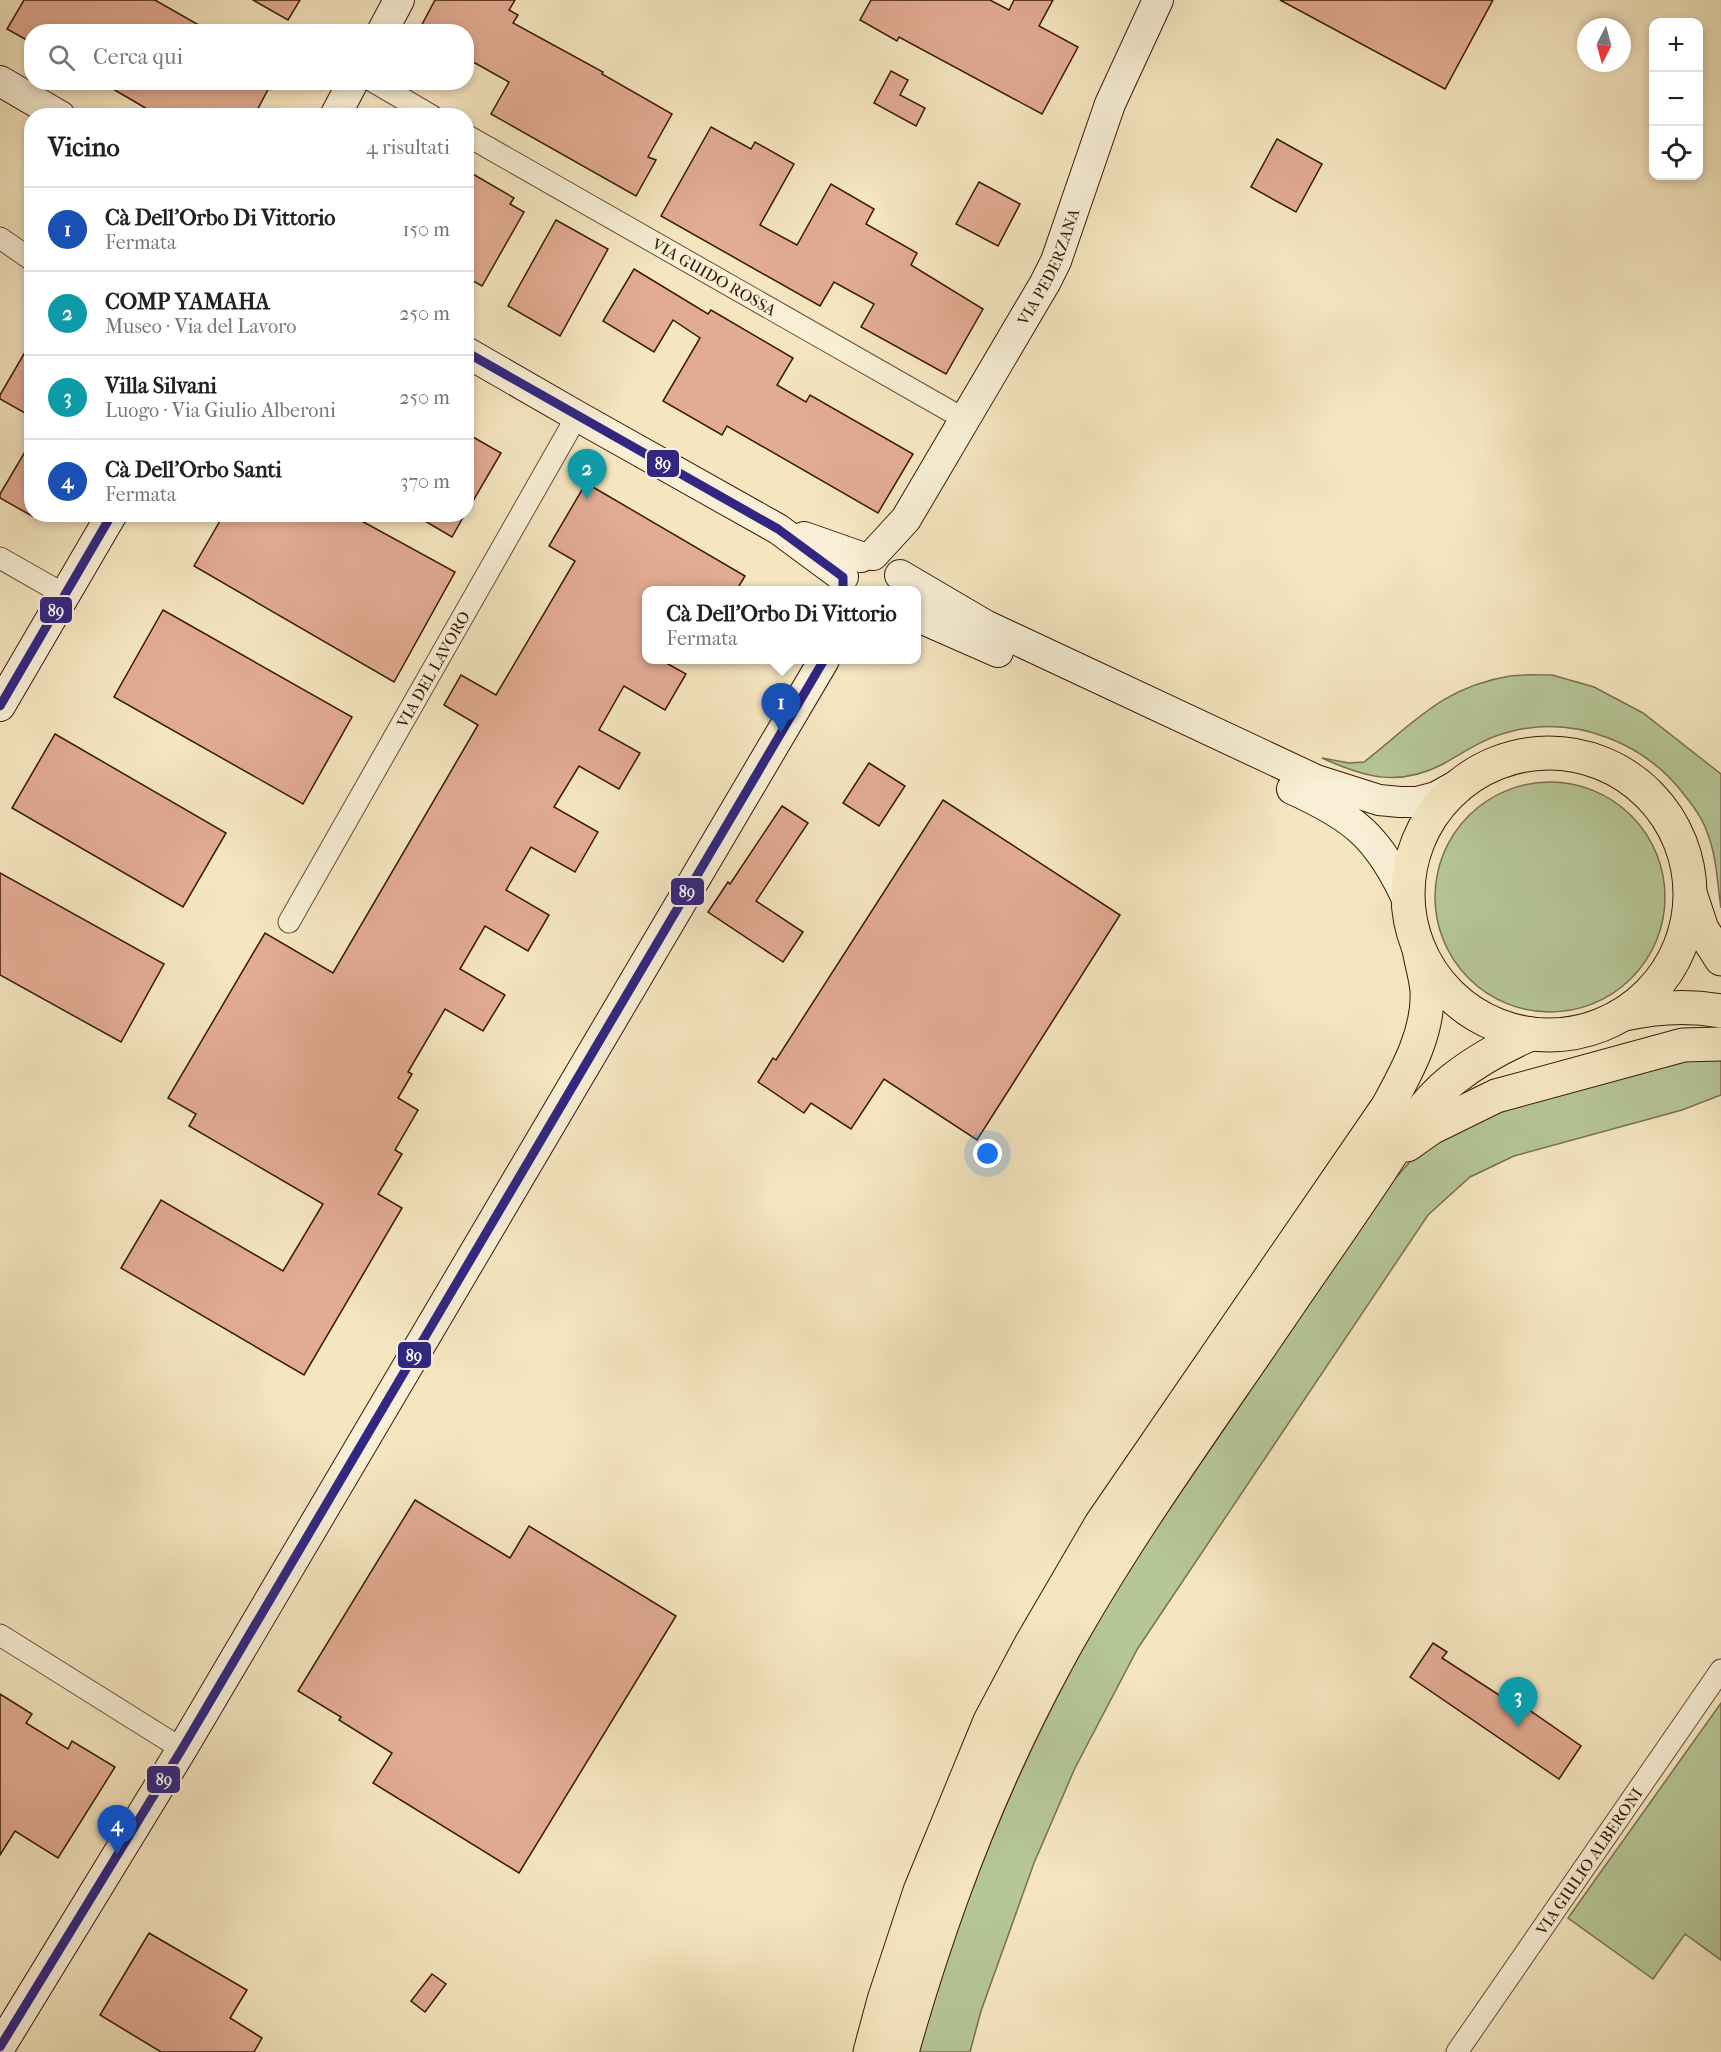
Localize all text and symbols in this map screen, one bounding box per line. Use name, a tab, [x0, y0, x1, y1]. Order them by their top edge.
north arrow	[1577, 18, 1631, 72]
map controls	[1649, 18, 1703, 180]
button: +	[1649, 18, 1703, 72]
search box	[24, 24, 474, 90]
icon: search	[45, 41, 78, 74]
text: Cerca qui	[93, 44, 183, 70]
button: −	[1649, 72, 1703, 126]
button: locate	[1649, 126, 1703, 180]
text: Vicino	[48, 132, 120, 163]
text: 4 risultati	[366, 136, 450, 159]
text: Cà Dell'Orbo Di Vittorio	[105, 205, 336, 231]
street label: VIA PEDERZANA	[1013, 205, 1084, 329]
text: 1	[64, 218, 71, 241]
text: 150 m	[402, 218, 450, 241]
text: Fermata	[105, 231, 176, 254]
street label: VIA GUIDO ROSSA	[648, 234, 780, 320]
text: COMP YAMAHA	[105, 289, 270, 315]
text: 2	[62, 302, 73, 325]
text: 250 m	[399, 302, 450, 325]
text: Museo · Via del Lavoro	[105, 315, 296, 338]
text: Villa Silvani	[105, 373, 217, 399]
text: 3	[63, 386, 72, 409]
text: 250 m	[399, 386, 450, 409]
text: Luogo · Via Giulio Alberoni	[105, 399, 336, 422]
line badge: 89	[646, 449, 680, 478]
pin: 2	[568, 450, 606, 499]
text: 89	[655, 454, 671, 474]
text: Cà Dell'Orbo Santi	[105, 457, 282, 483]
text: 4	[62, 470, 73, 493]
text: 370 m	[400, 470, 450, 493]
text: Fermata	[105, 483, 176, 506]
popup	[642, 586, 921, 664]
line badge: 89	[39, 596, 73, 624]
text: 89	[48, 601, 64, 621]
text: Cà Dell'Orbo Di Vittorio	[666, 601, 897, 627]
street label: VIA DEL LAVORO	[392, 608, 474, 732]
text: Fermata	[666, 627, 738, 650]
pin: 1	[762, 684, 800, 733]
line badge: 89	[670, 877, 705, 906]
text: 89	[679, 882, 695, 902]
your location	[973, 1139, 1002, 1168]
line badge: 89	[397, 1341, 432, 1369]
text: 89	[406, 1346, 422, 1366]
pin: 3	[1498, 1678, 1538, 1727]
line badge: 89	[146, 1765, 181, 1794]
text: 89	[156, 1770, 172, 1790]
street label: VIA GIULIO ALBERONI	[1531, 1784, 1647, 1939]
pin: 4	[98, 1806, 136, 1855]

